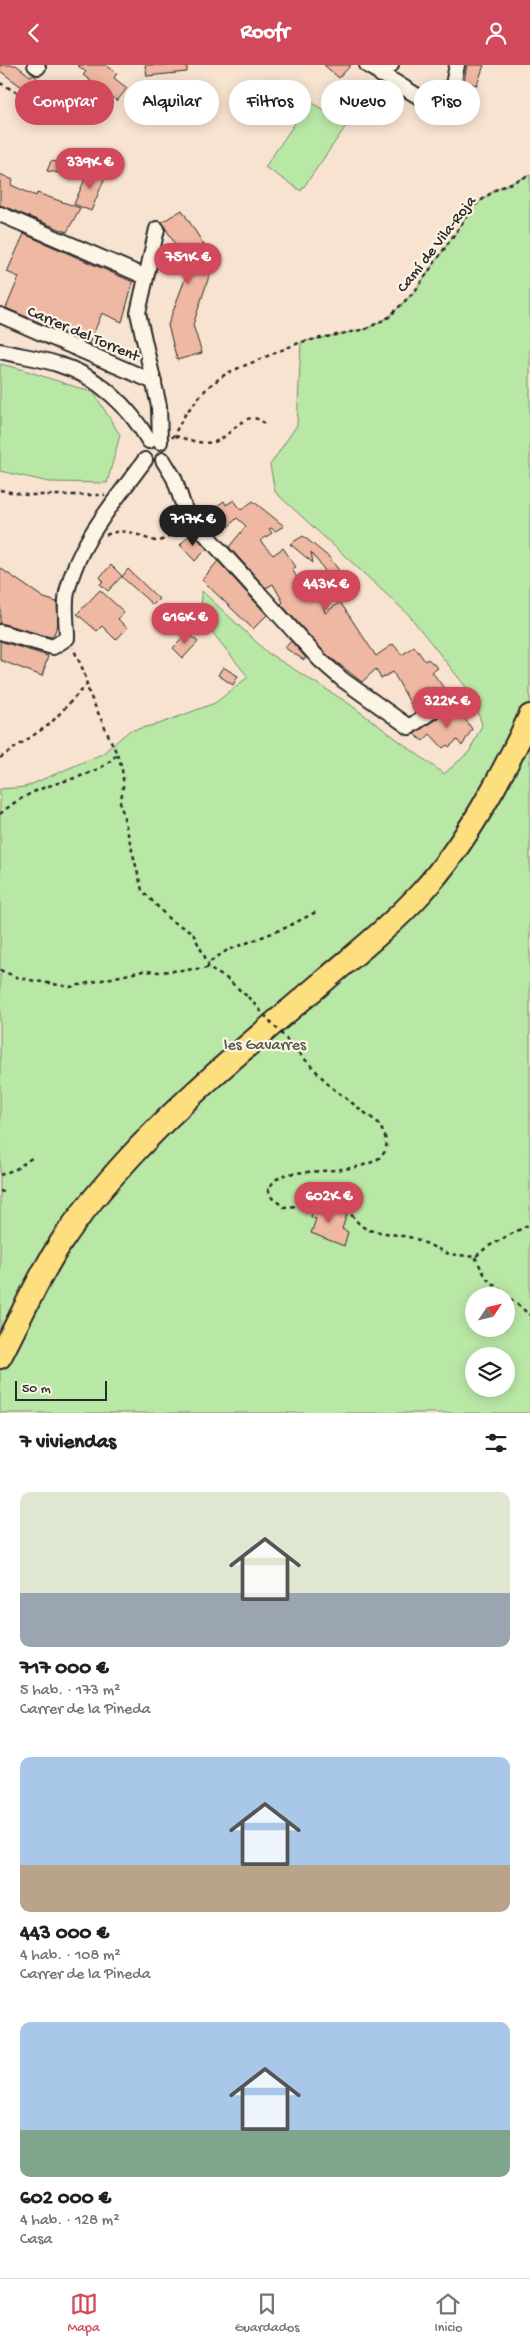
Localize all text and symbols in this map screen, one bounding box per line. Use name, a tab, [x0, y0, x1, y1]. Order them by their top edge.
icon: back	[20, 19, 48, 47]
icon: person	[482, 19, 510, 47]
text: Roofr	[241, 20, 289, 46]
chip: Comprar	[15, 80, 114, 125]
chip: Alquilar	[124, 80, 219, 125]
chip: Filtros	[229, 80, 311, 125]
chip: Nuevo	[321, 80, 404, 125]
chip: Piso	[414, 80, 480, 125]
pin: 339K €	[49, 147, 131, 190]
text: 339K €	[67, 154, 113, 173]
street label: Camí de Vila-Roja	[394, 192, 482, 297]
pin: 751K €	[147, 243, 229, 285]
text: 751K €	[165, 249, 211, 268]
street label: Carrer del Torrent	[24, 303, 143, 368]
pin: 717K €	[152, 505, 234, 547]
text: 717K €	[170, 511, 216, 530]
pin: 443K €	[285, 569, 367, 612]
text: 443K €	[303, 576, 349, 595]
pin: 616K €	[144, 603, 226, 645]
text: 616K €	[163, 609, 207, 628]
pin: 322K €	[406, 687, 488, 729]
text: 322K €	[424, 693, 470, 712]
park label: les Gavarres	[224, 1037, 307, 1056]
pin: 602K €	[288, 1181, 370, 1224]
text: 602K €	[305, 1188, 353, 1207]
north arrow	[465, 1287, 515, 1337]
map controls	[465, 1287, 515, 1397]
button: layers	[465, 1347, 515, 1397]
scale bar	[15, 1378, 108, 1401]
text: 50 m	[22, 1381, 51, 1398]
icon: filters	[482, 1429, 510, 1457]
text: 7 viviendas	[20, 1431, 116, 1456]
icon: home	[220, 1524, 310, 1614]
text: 717 000 €	[20, 1657, 109, 1682]
text: 5 hab. · 173 m²	[20, 1682, 120, 1701]
text: Carrer de la Pineda	[20, 1701, 151, 1720]
icon: home	[220, 1789, 310, 1879]
text: 443 000 €	[20, 1922, 109, 1947]
text: 4 hab. · 108 m²	[20, 1947, 121, 1966]
text: Carrer de la Pineda	[20, 1966, 151, 1985]
icon: home	[220, 2054, 310, 2144]
text: 602 000 €	[20, 2187, 111, 2212]
text: 4 hab. · 128 m²	[20, 2212, 119, 2231]
text: Casa	[20, 2231, 52, 2250]
tab: Mapa	[68, 2290, 100, 2337]
tab: Guardados	[235, 2290, 299, 2337]
tab: Inicio	[434, 2290, 463, 2337]

